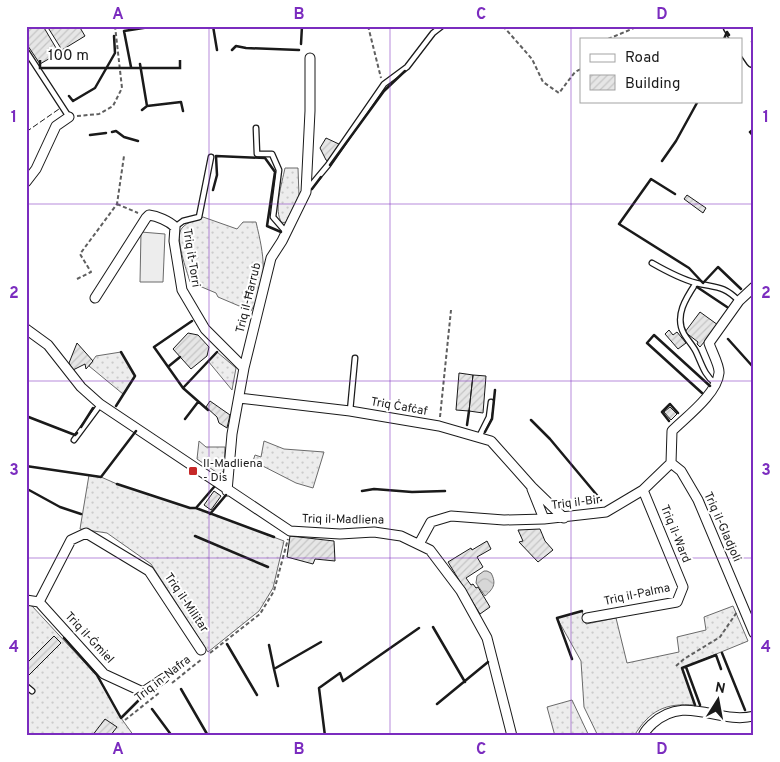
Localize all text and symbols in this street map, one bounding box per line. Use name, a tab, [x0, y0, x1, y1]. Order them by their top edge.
text: A	[112, 5, 124, 25]
text: B	[293, 5, 305, 25]
text: C	[476, 5, 486, 25]
text: D	[656, 5, 668, 25]
scale bar	[40, 38, 180, 70]
legend	[580, 38, 742, 102]
text: 100 m	[48, 47, 89, 66]
text: Road	[625, 49, 660, 68]
text: Building	[625, 75, 680, 94]
text: 1	[11, 108, 17, 128]
text: 1	[763, 108, 769, 128]
street label: Triq it-Torri	[178, 227, 204, 289]
street label: Triq il-Ħarrub	[233, 261, 266, 335]
text: 2	[9, 284, 19, 304]
text: 2	[761, 284, 771, 304]
street label: Triq Ċafċaf	[369, 394, 429, 420]
place label: Il-Madliena - Dis	[203, 456, 263, 486]
text: 3	[9, 461, 19, 481]
text: 3	[761, 461, 771, 481]
marker: Il-Madliena - Dis	[187, 465, 199, 477]
street label: Triq il-Gladjoli	[699, 489, 745, 565]
street label: Triq il-Bir	[550, 492, 602, 514]
street label: Triq il-Ward	[656, 503, 694, 565]
street label: Triq il-Madliena	[302, 511, 384, 529]
street label: Triq il-Militar	[160, 570, 212, 636]
street label: Triq il-Palma	[602, 580, 672, 610]
street label: Triq il-Ġmiel	[61, 609, 117, 667]
text: 4	[9, 638, 19, 658]
text: 4	[761, 638, 771, 658]
street label: Triq in-Nafra	[132, 652, 194, 706]
north arrow	[692, 674, 742, 724]
text: N	[714, 679, 727, 698]
text: A	[112, 740, 124, 760]
text: B	[293, 740, 305, 760]
text: C	[476, 740, 486, 760]
text: D	[656, 740, 668, 760]

